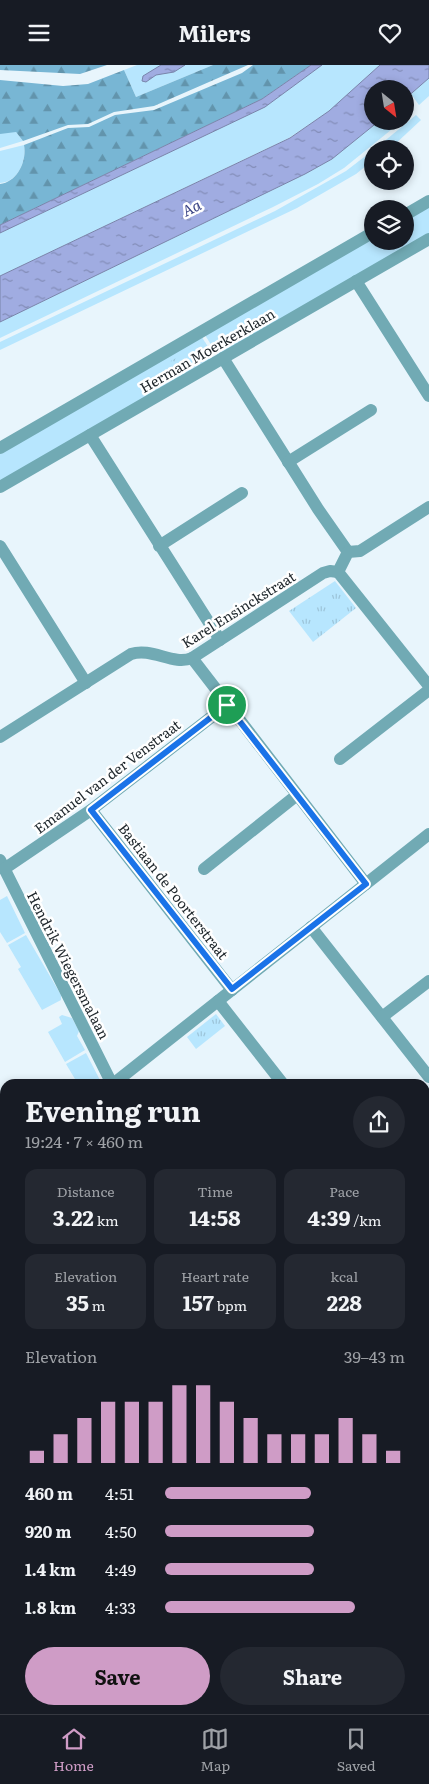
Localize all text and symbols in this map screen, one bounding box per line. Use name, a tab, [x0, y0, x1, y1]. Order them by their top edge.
text: Milers	[178, 16, 251, 49]
icon: menu	[25, 19, 53, 47]
icon: heart	[376, 19, 404, 47]
north arrow	[364, 80, 414, 130]
map controls	[364, 80, 414, 250]
button: locate	[364, 140, 414, 190]
water label: Aa	[177, 192, 205, 221]
button: layers	[364, 200, 414, 250]
street label: Herman Moerkerklaan	[136, 303, 278, 397]
street label: Karel Ensinckstraat	[177, 566, 299, 652]
pin	[206, 684, 248, 726]
icon: arrive	[213, 691, 241, 719]
street label: Emanuel van der Venstraat	[30, 714, 185, 838]
street label: Bastiaan de Poorterstraat	[114, 819, 234, 964]
street label: Hendrik Wiegersmalaan	[23, 888, 115, 1042]
text: Evening run	[25, 1089, 201, 1131]
button: share	[353, 1096, 405, 1148]
text: 19:24 · 7 × 460 m	[25, 1129, 143, 1153]
text: Distance	[57, 1181, 115, 1201]
text: Time	[197, 1181, 233, 1201]
text: Pace	[329, 1181, 359, 1201]
text: 3.22	[53, 1201, 94, 1232]
text: 14:58	[189, 1201, 241, 1232]
text: 4:39	[307, 1201, 351, 1232]
text: km	[94, 1210, 119, 1230]
text: /km	[351, 1210, 381, 1230]
text: Elevation	[54, 1266, 117, 1286]
text: Heart rate	[181, 1266, 249, 1286]
text: kcal	[331, 1266, 358, 1286]
text: 35	[66, 1286, 89, 1317]
text: 157	[183, 1286, 214, 1317]
text: 228	[327, 1286, 362, 1317]
text: m	[89, 1295, 105, 1315]
text: bpm	[214, 1295, 247, 1315]
text: Elevation	[25, 1344, 97, 1368]
text: 39–43 m	[344, 1344, 405, 1368]
text: 460 m	[25, 1481, 73, 1505]
text: 4:51	[105, 1481, 134, 1505]
text: 920 m	[25, 1519, 72, 1543]
text: 4:50	[105, 1519, 137, 1543]
text: 1.4 km	[25, 1557, 76, 1581]
text: 4:49	[105, 1557, 136, 1581]
text: 1.8 km	[25, 1595, 76, 1619]
text: 4:33	[105, 1595, 136, 1619]
button: Save	[25, 1647, 210, 1705]
button: Share	[220, 1647, 405, 1705]
tab: Home	[53, 1725, 94, 1775]
tab: Map	[200, 1725, 230, 1775]
tab: Saved	[337, 1725, 376, 1775]

